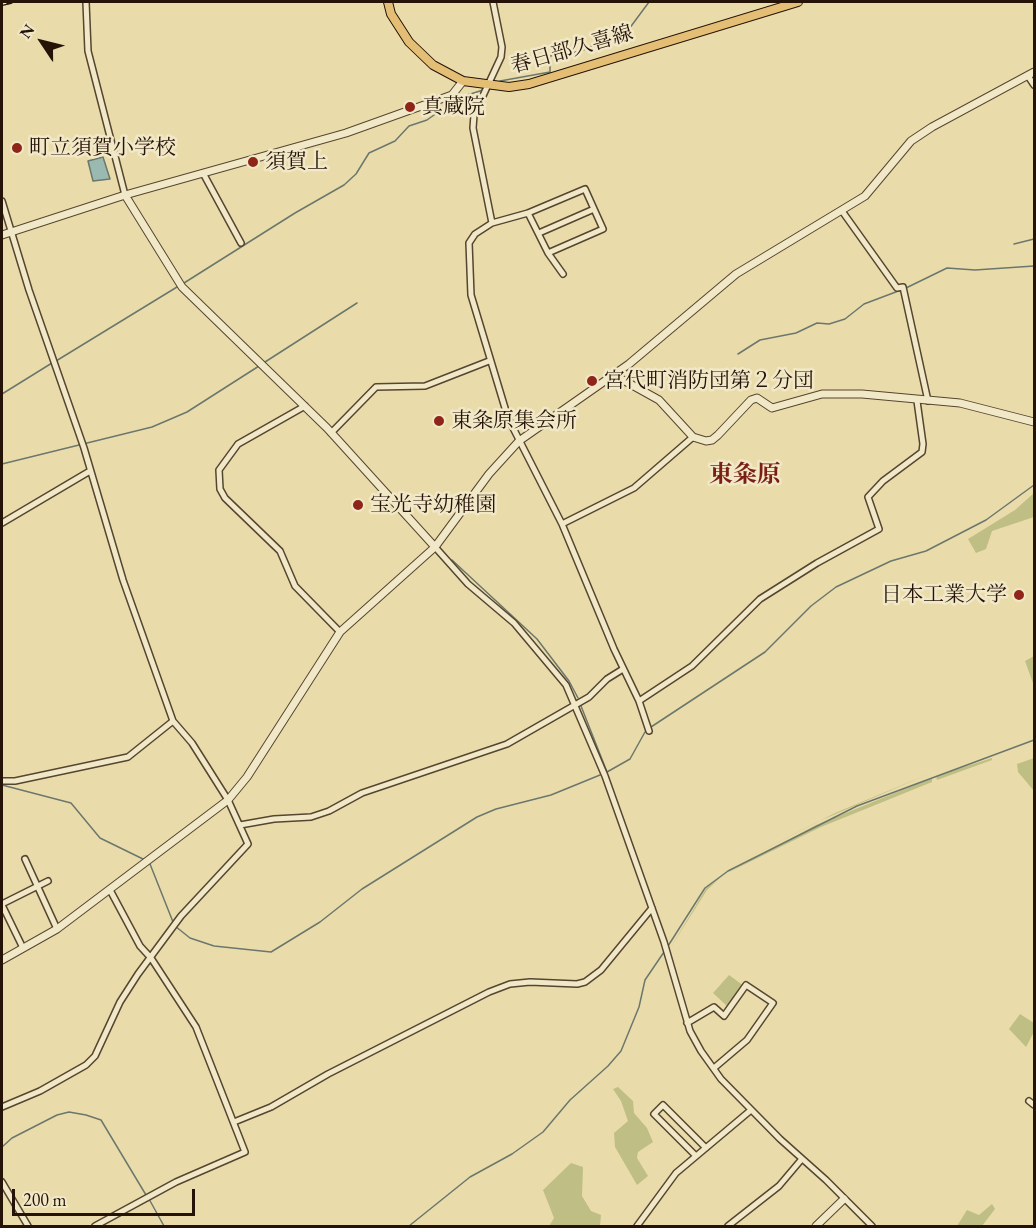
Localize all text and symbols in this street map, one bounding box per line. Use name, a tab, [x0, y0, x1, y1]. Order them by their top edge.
north arrow	[12, 12, 72, 72]
text: N	[15, 20, 39, 43]
street label: 春日部久喜線	[508, 21, 636, 79]
place label: 真蔵院	[422, 94, 485, 120]
marker: 真蔵院	[403, 100, 417, 114]
place label: 町立須賀小学校	[29, 135, 176, 161]
marker: 町立須賀小学校	[10, 141, 24, 155]
place label: 須賀上	[265, 149, 328, 175]
marker: 須賀上	[246, 155, 260, 169]
place label: 宮代町消防団第２分団	[604, 368, 814, 394]
marker: 宮代町消防団第２分団	[585, 374, 599, 388]
place label: 東粂原集会所	[451, 408, 577, 434]
marker: 東粂原集会所	[432, 414, 446, 428]
district label: 東粂原	[709, 461, 781, 489]
place label: 宝光寺幼稚園	[370, 492, 496, 518]
marker: 宝光寺幼稚園	[351, 498, 365, 512]
place label: 日本工業大学	[881, 582, 1007, 608]
marker: 日本工業大学	[1012, 588, 1026, 602]
scale bar	[15, 1177, 198, 1215]
text: 200 m	[23, 1188, 67, 1211]

